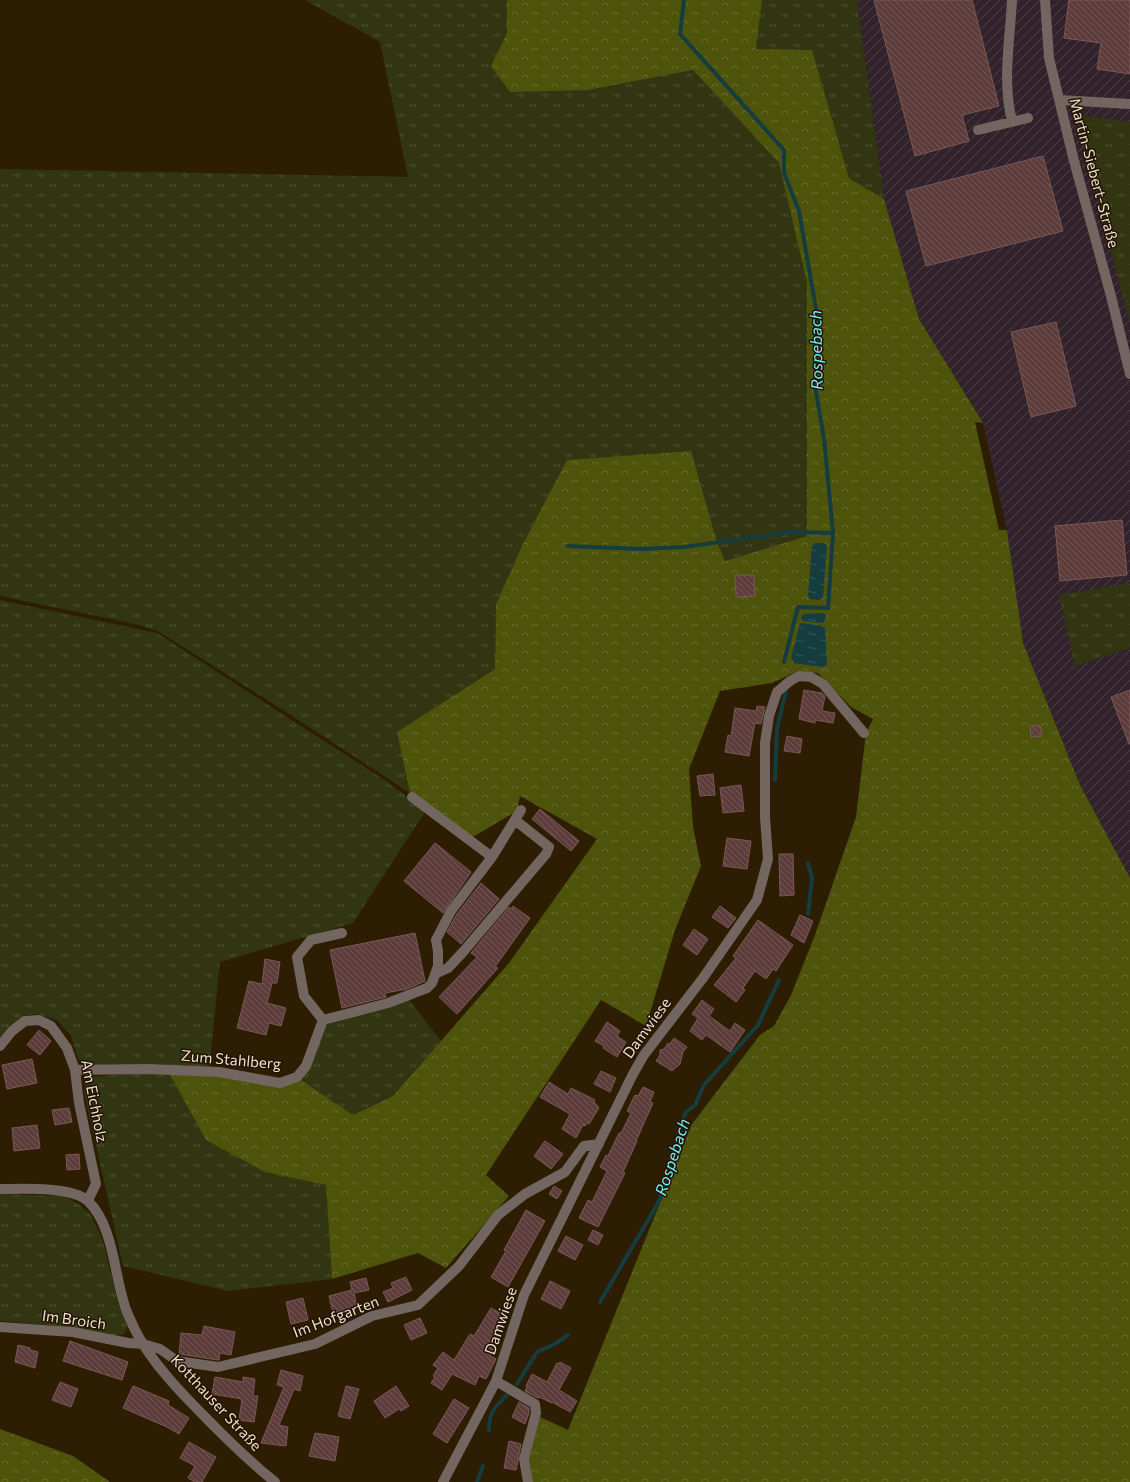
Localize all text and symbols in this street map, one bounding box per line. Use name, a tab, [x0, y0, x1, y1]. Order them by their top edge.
street label: Martin-Siebert-Straße	[1066, 96, 1124, 250]
water label: Rospebach	[805, 310, 826, 390]
street label: Damwiese	[618, 994, 674, 1061]
street label: Zum Stahlberg	[180, 1046, 282, 1072]
street label: Am Eichholz	[78, 1058, 112, 1144]
water label: Rospebach	[650, 1116, 693, 1198]
street label: Damwiese	[480, 1284, 520, 1357]
street label: Im Hofgarten	[290, 1291, 381, 1341]
street label: Im Broich	[41, 1306, 107, 1332]
street label: Kotthauser Straße	[168, 1351, 266, 1454]

